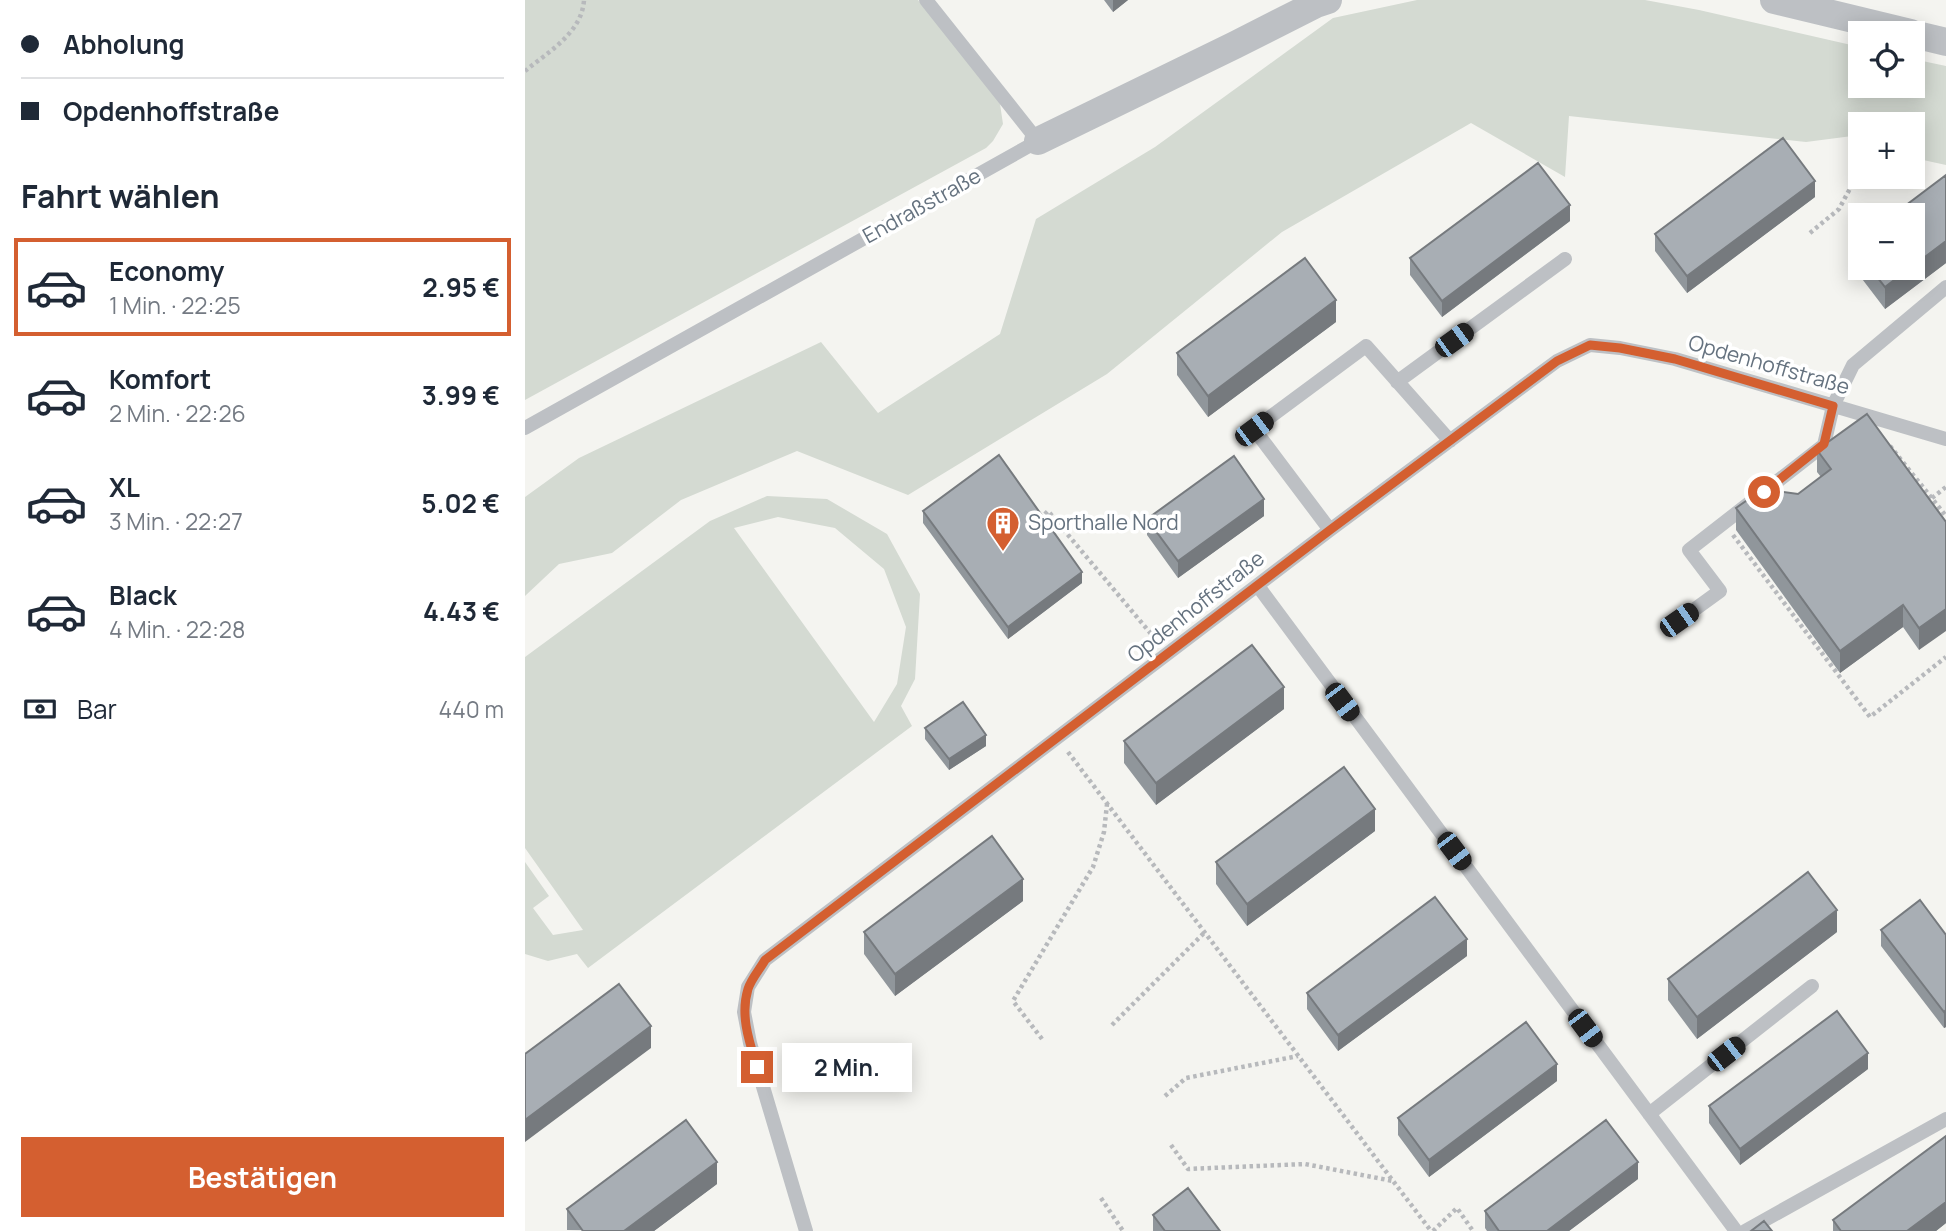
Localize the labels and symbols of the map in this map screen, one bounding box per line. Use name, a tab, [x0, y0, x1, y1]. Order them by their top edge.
street label: Endraßstraße	[857, 161, 986, 249]
car	[1431, 319, 1478, 361]
street label: Opdenhoffstraße	[1685, 328, 1853, 400]
car	[1231, 408, 1278, 450]
route start	[1748, 476, 1780, 508]
building icon: Sporthalle Nord	[984, 504, 1022, 553]
place label: Sporthalle Nord	[1028, 508, 1179, 536]
street label: Opdenhoffstraße	[1121, 544, 1270, 668]
car	[1656, 599, 1703, 641]
car	[1321, 679, 1364, 725]
car	[1433, 828, 1476, 874]
car	[1564, 1005, 1607, 1051]
car	[1703, 1033, 1750, 1075]
callout: 2 Min.	[781, 1042, 911, 1092]
route end	[741, 1051, 773, 1083]

